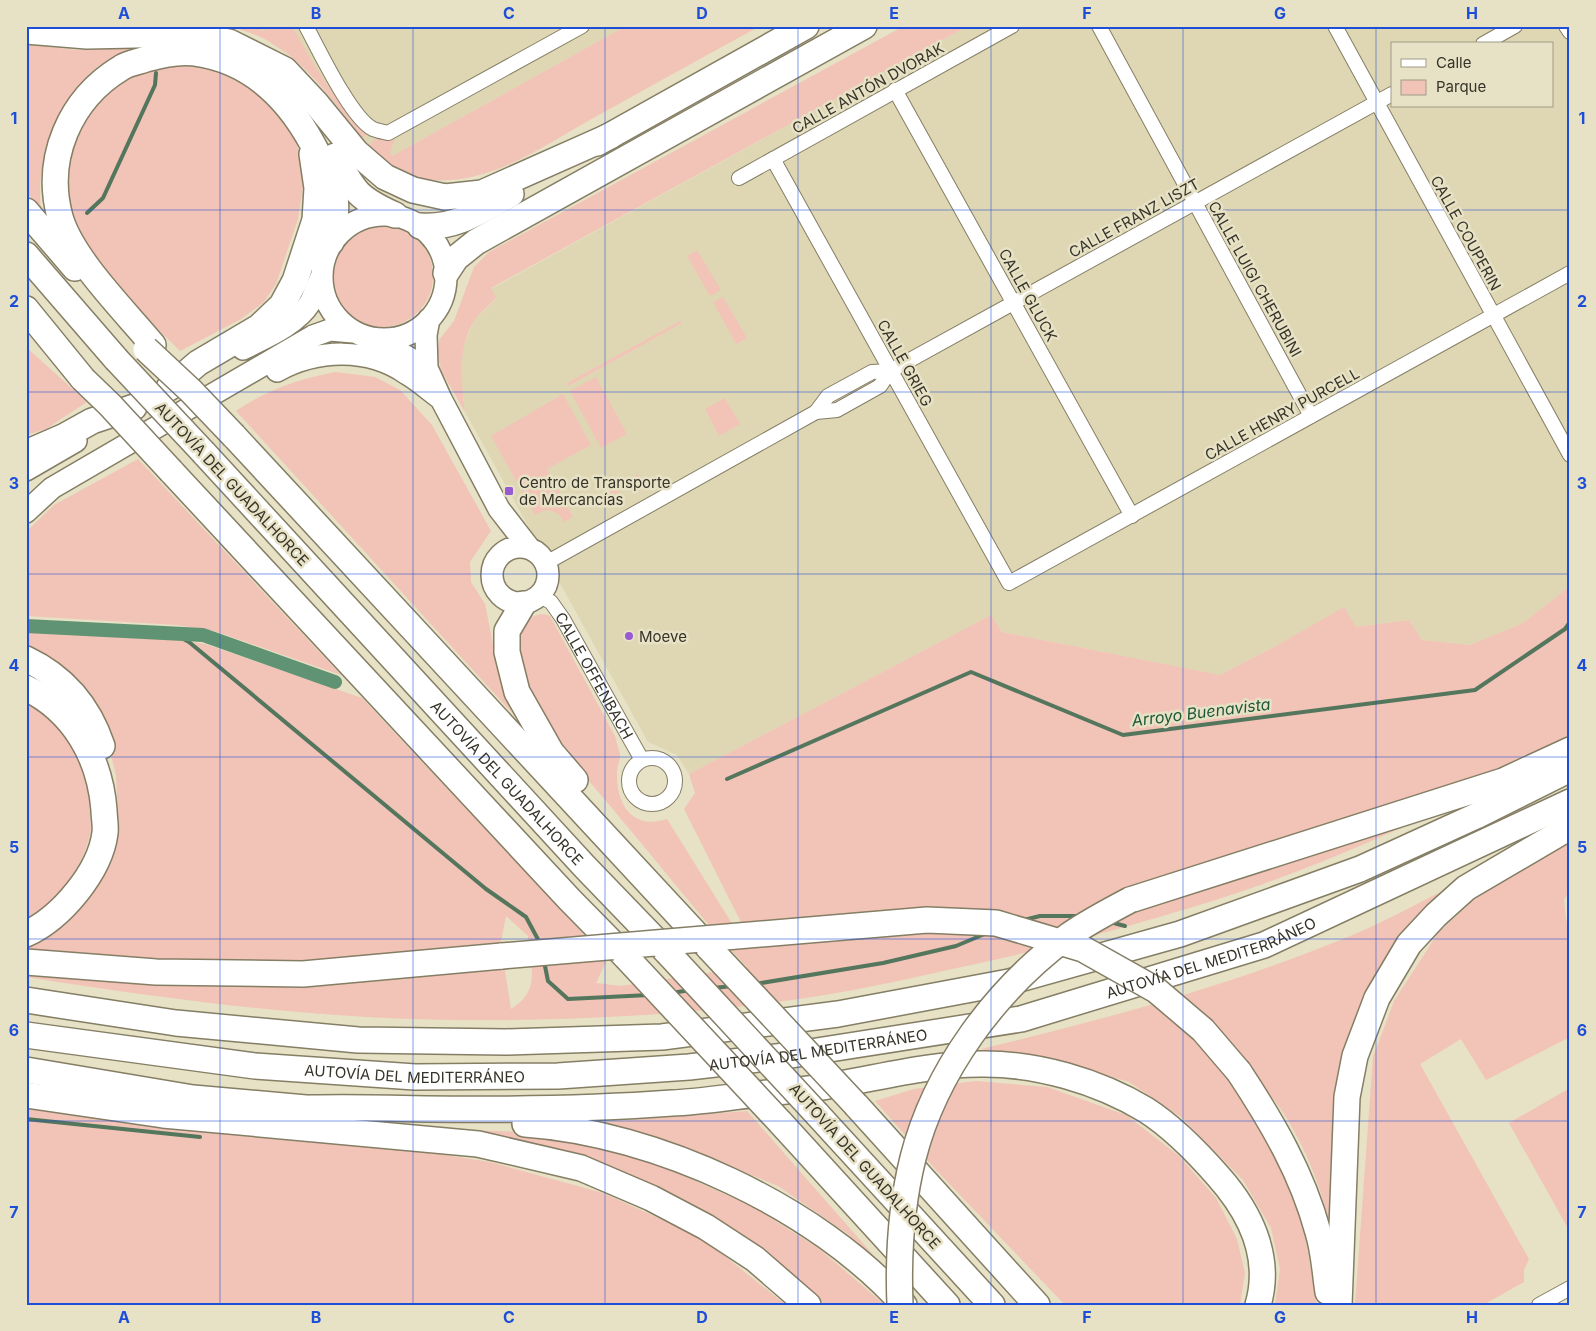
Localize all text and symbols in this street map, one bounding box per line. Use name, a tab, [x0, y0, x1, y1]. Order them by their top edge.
text: A	[118, 3, 130, 23]
text: B	[311, 3, 321, 23]
text: C	[503, 3, 515, 23]
text: D	[696, 3, 708, 23]
text: E	[889, 3, 899, 23]
text: F	[1082, 3, 1092, 23]
text: G	[1274, 3, 1286, 23]
text: H	[1466, 3, 1478, 23]
street label: CALLE ANTÓN DVORAK	[789, 38, 947, 138]
legend	[1391, 42, 1554, 108]
text: Calle	[1436, 53, 1471, 72]
text: Parque	[1436, 77, 1486, 96]
text: 1	[11, 108, 17, 128]
text: 1	[1579, 108, 1585, 128]
street label: CALLE COUPERIN	[1427, 172, 1505, 294]
street label: CALLE FRANZ LISZT	[1065, 174, 1203, 262]
street label: CALLE LUIGI CHERUBINI	[1204, 198, 1306, 360]
street label: CALLE GLUCK	[995, 245, 1061, 345]
text: 2	[9, 291, 19, 311]
text: 2	[1577, 291, 1587, 311]
street label: CALLE GRIEG	[873, 316, 937, 410]
street label: CALLE HENRY PURCELL	[1201, 364, 1363, 464]
street label: AUTOVÍA DEL GUADALHORCE	[151, 398, 313, 570]
text: 3	[9, 473, 19, 493]
place label: Centro de Transporte de Mercancías	[519, 473, 670, 509]
text: 3	[1577, 473, 1587, 493]
marker: Centro de Transporte de Mercancías	[503, 485, 515, 497]
street label: CALLE OFFENBACH	[551, 608, 638, 742]
place label: Moeve	[639, 627, 687, 646]
marker: Moeve	[623, 630, 635, 642]
text: 4	[9, 655, 20, 675]
text: 4	[1577, 655, 1588, 675]
water label: Arroyo Buenavista	[1130, 694, 1272, 731]
street label: AUTOVÍA DEL GUADALHORCE	[427, 696, 588, 869]
text: 5	[9, 837, 19, 857]
text: 5	[1577, 837, 1587, 857]
street label: AUTOVÍA DEL MEDITERRÁNEO	[1104, 913, 1319, 1002]
text: 6	[9, 1020, 19, 1040]
text: 6	[1577, 1020, 1587, 1040]
street label: AUTOVÍA DEL MEDITERRÁNEO	[708, 1024, 929, 1074]
street label: AUTOVÍA DEL MEDITERRÁNEO	[304, 1060, 525, 1087]
street label: AUTOVÍA DEL GUADALHORCE	[785, 1079, 945, 1253]
text: 7	[9, 1202, 19, 1222]
text: 7	[1577, 1202, 1587, 1222]
text: A	[118, 1307, 130, 1327]
text: B	[311, 1307, 321, 1327]
text: C	[503, 1307, 515, 1327]
text: D	[696, 1307, 708, 1327]
text: E	[889, 1307, 899, 1327]
text: F	[1082, 1307, 1092, 1327]
text: G	[1274, 1307, 1286, 1327]
text: H	[1466, 1307, 1478, 1327]

